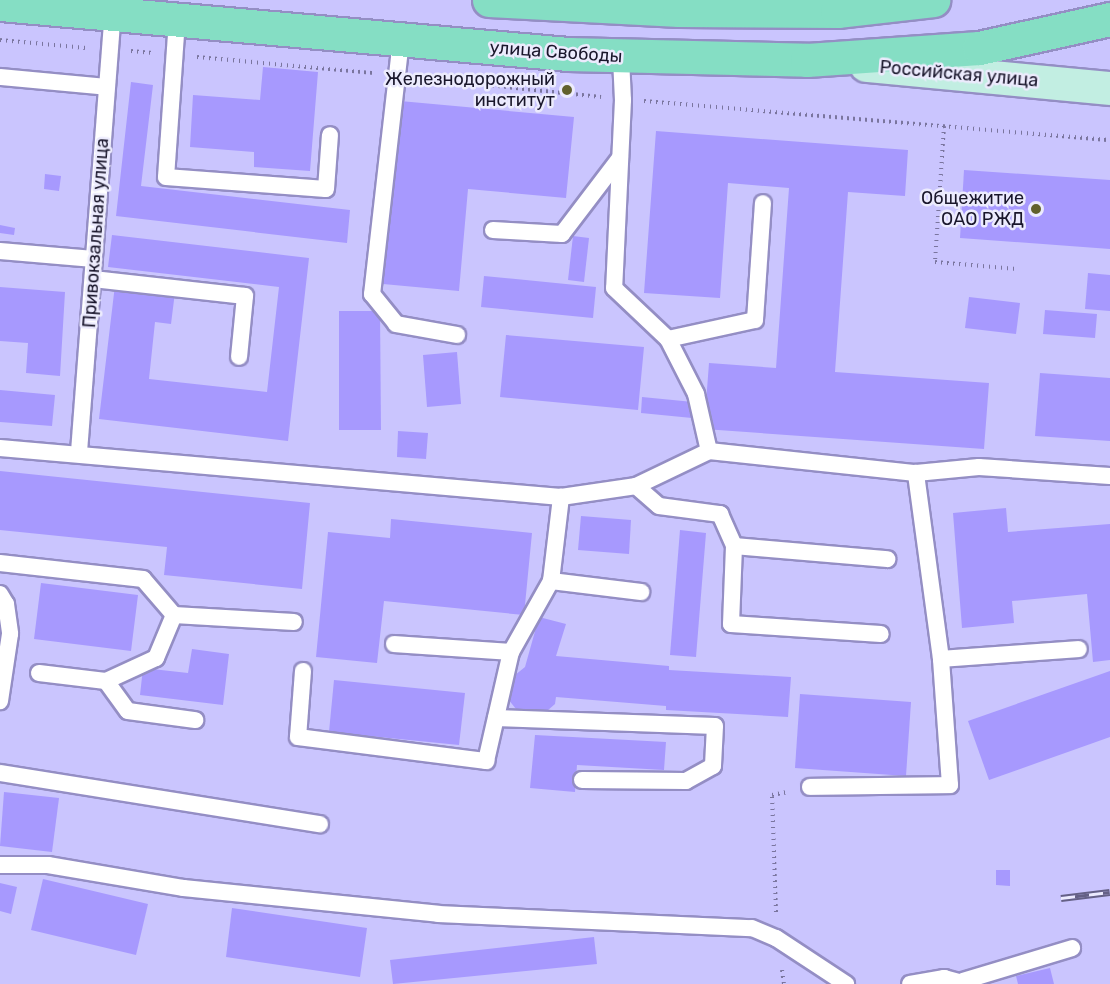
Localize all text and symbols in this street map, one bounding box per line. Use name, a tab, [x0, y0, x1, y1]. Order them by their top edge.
street label: улица Свободы	[489, 37, 623, 67]
street label: Российская улица	[879, 56, 1039, 92]
place label: Железнодорожный институт	[385, 69, 555, 112]
marker: Железнодорожный институт	[560, 83, 574, 97]
street label: Привокзальная улица	[79, 137, 113, 329]
place label: Общежитие ОАО РЖД	[921, 188, 1024, 230]
marker: Общежитие ОАО РЖД	[1029, 202, 1043, 216]

